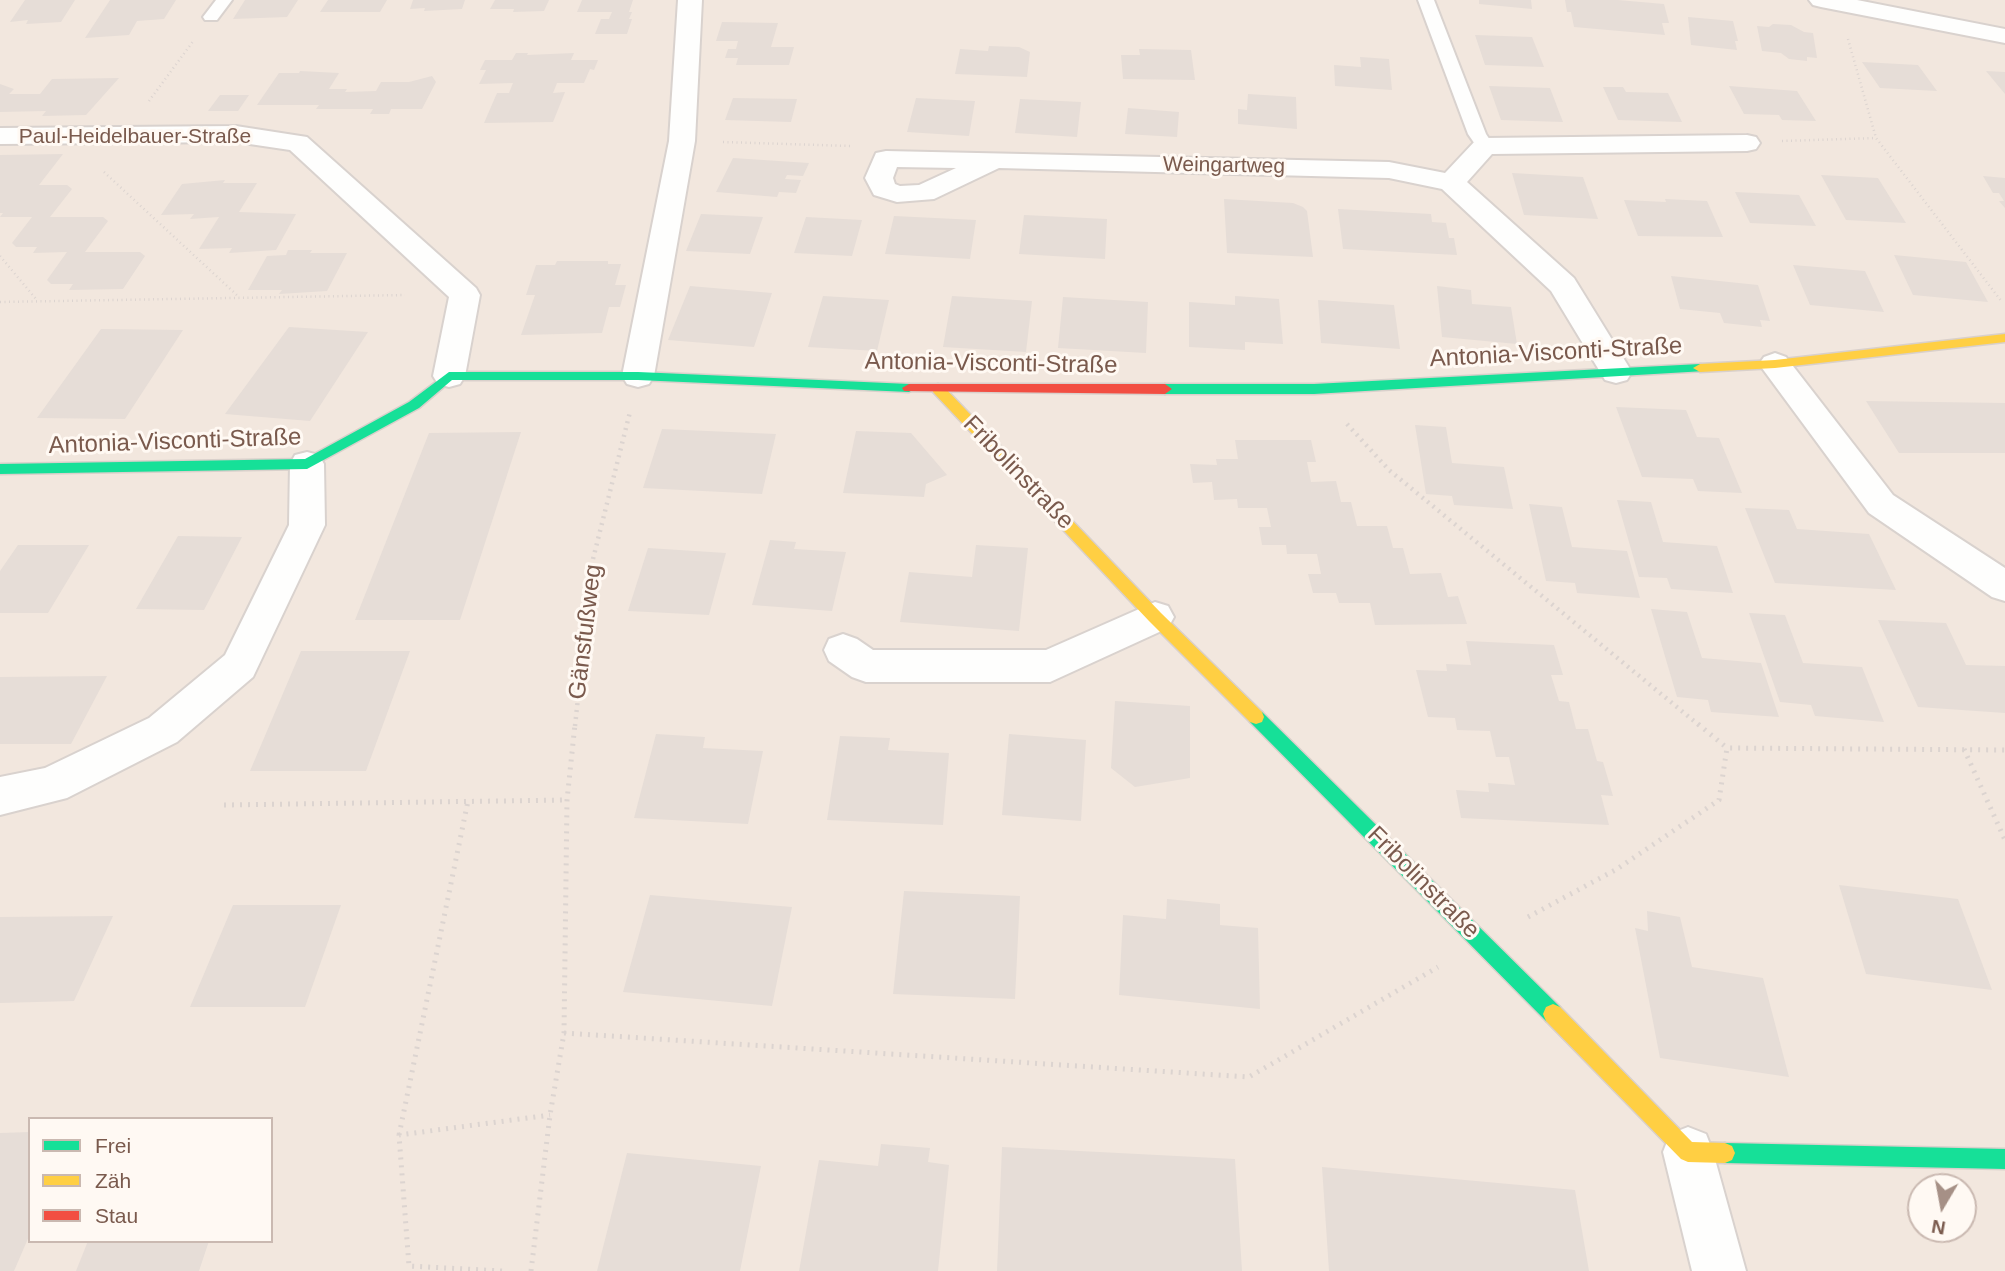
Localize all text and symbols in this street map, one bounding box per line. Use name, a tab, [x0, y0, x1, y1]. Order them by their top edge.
street label: Paul-Heidelbauer-Straße	[19, 124, 251, 150]
street label: Weingartweg	[1163, 152, 1285, 180]
street label: Antonia-Visconti-Straße	[1429, 332, 1683, 374]
street label: Antonia-Visconti-Straße	[864, 347, 1118, 381]
street label: Fribolinstraße	[957, 410, 1079, 536]
street label: Antonia-Visconti-Straße	[48, 423, 302, 461]
street label: Gänsfußweg	[563, 563, 609, 701]
street label: Fribolinstraße	[1361, 821, 1485, 945]
legend	[28, 1117, 273, 1243]
text: Frei	[95, 1134, 131, 1157]
text: Zäh	[95, 1169, 131, 1192]
north arrow	[1907, 1173, 1977, 1243]
text: Stau	[95, 1204, 138, 1227]
text: N	[1930, 1216, 1947, 1239]

